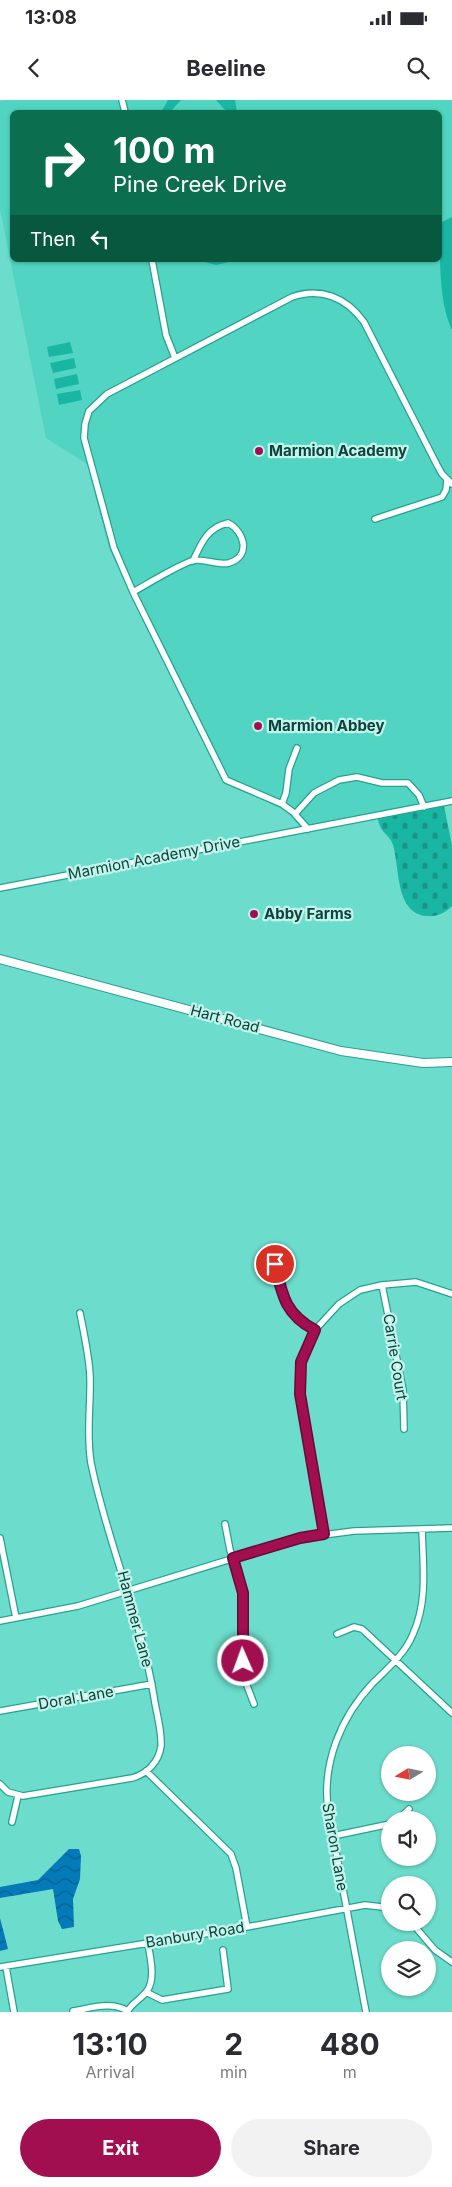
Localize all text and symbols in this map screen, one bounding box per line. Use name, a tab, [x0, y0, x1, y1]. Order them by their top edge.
text: 13:08	[25, 6, 77, 29]
icon: back	[20, 54, 48, 82]
icon: search	[404, 54, 432, 82]
text: Beeline	[186, 55, 266, 81]
text: 100 m	[113, 129, 216, 171]
icon: right	[30, 130, 95, 195]
text: Pine Creek Drive	[113, 171, 287, 197]
icon: left	[86, 225, 114, 253]
text: Then	[30, 228, 76, 251]
place label: Marmion Academy	[269, 441, 407, 460]
marker: Marmion Academy	[253, 445, 265, 457]
place label: Marmion Abbey	[268, 716, 385, 735]
marker: Marmion Abbey	[252, 720, 264, 732]
street label: Marmion Academy Drive	[66, 831, 242, 884]
place label: Abby Farms	[264, 904, 352, 923]
marker: Abby Farms	[248, 908, 260, 920]
street label: Hart Road	[188, 1000, 262, 1037]
pin	[254, 1243, 296, 1285]
icon: arrive	[261, 1250, 289, 1278]
street label: Carrie Court	[379, 1312, 412, 1402]
street label: Hammer Lane	[113, 1569, 157, 1669]
position arrow	[216, 1634, 268, 1686]
street label: Doral Lane	[37, 1682, 115, 1713]
north arrow	[381, 1746, 436, 1801]
map controls	[381, 1746, 436, 1996]
street label: Sharon Lane	[318, 1801, 353, 1892]
button: sound	[381, 1811, 436, 1866]
button: search	[381, 1876, 436, 1931]
street label: Banbury Road	[144, 1917, 246, 1952]
button: layers	[381, 1941, 436, 1996]
text: 13:10	[72, 2026, 148, 2062]
text: 2	[224, 2026, 243, 2062]
text: 480	[320, 2026, 380, 2062]
text: Arrival	[85, 2062, 135, 2082]
text: min	[220, 2062, 247, 2082]
text: m	[343, 2062, 357, 2082]
button: Exit	[20, 2119, 221, 2177]
button: Share	[231, 2119, 432, 2177]

